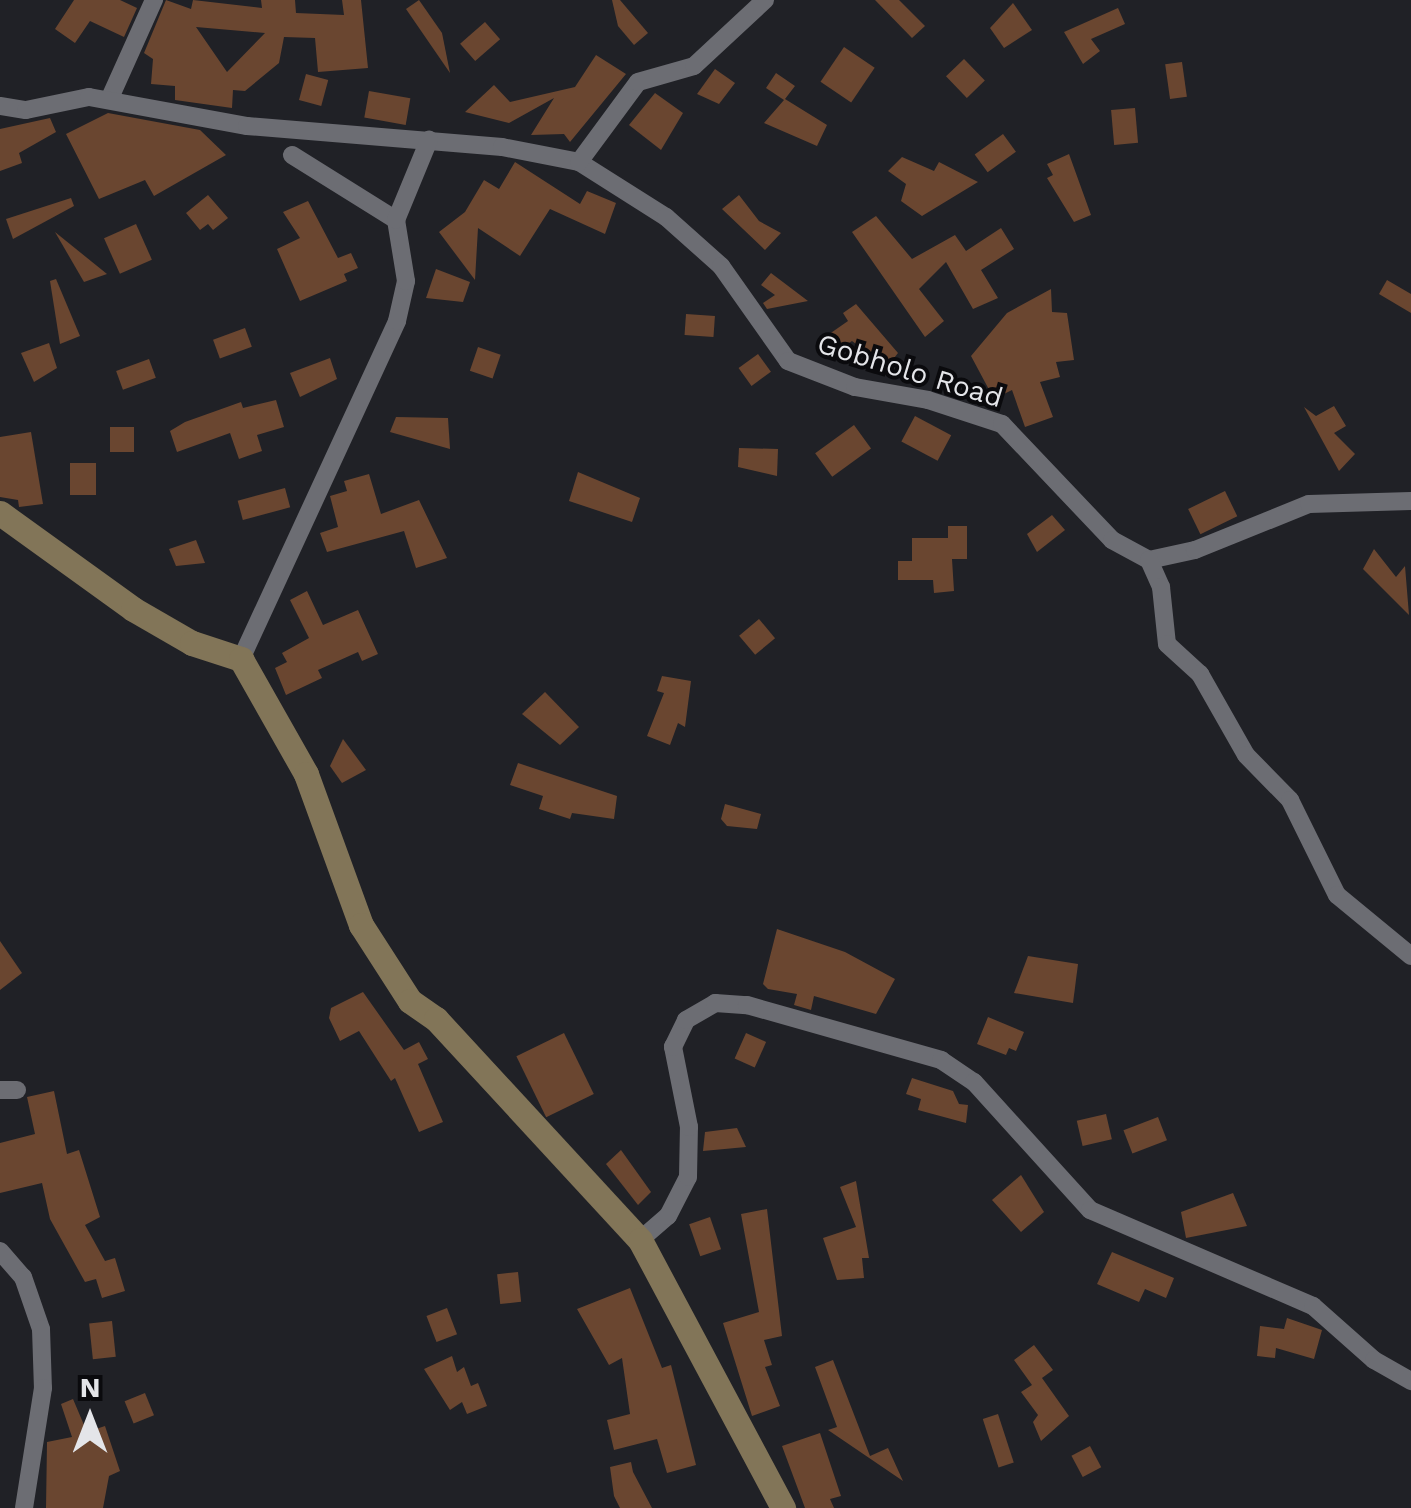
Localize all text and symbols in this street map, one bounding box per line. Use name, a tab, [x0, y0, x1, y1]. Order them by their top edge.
street label: Gobholo Road	[813, 327, 1007, 415]
north arrow	[40, 1368, 140, 1468]
text: N	[80, 1371, 100, 1404]

